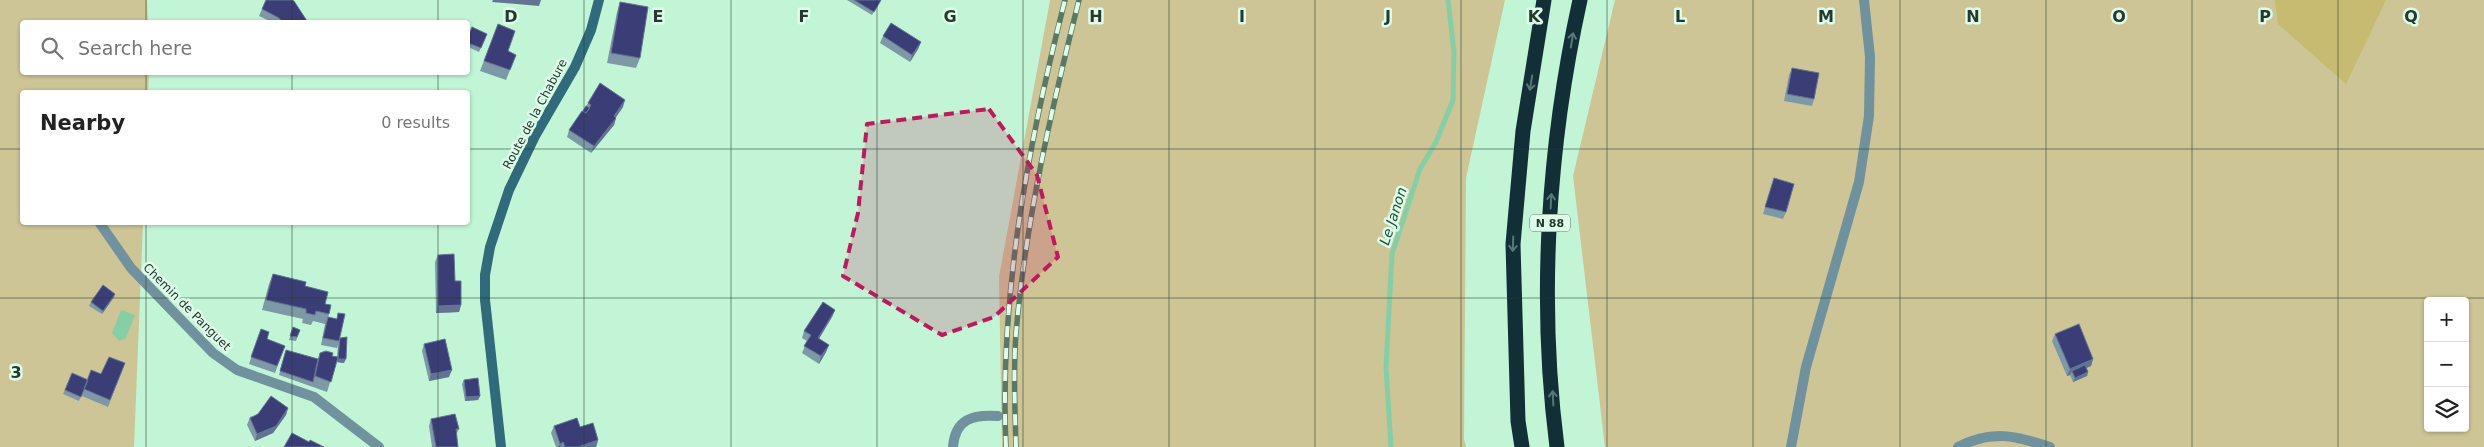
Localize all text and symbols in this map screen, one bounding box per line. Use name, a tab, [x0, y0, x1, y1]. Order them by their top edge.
text: D	[504, 7, 518, 26]
text: E	[653, 7, 663, 26]
text: F	[799, 7, 809, 26]
text: G	[943, 7, 957, 26]
text: H	[1089, 7, 1103, 26]
text: I	[1239, 7, 1245, 26]
text: J	[1384, 7, 1391, 26]
text: K	[1528, 7, 1541, 26]
text: L	[1675, 7, 1685, 26]
text: M	[1818, 7, 1834, 26]
text: N	[1966, 7, 1980, 26]
text: O	[2112, 7, 2126, 26]
text: P	[2259, 7, 2271, 26]
text: Q	[2404, 7, 2418, 26]
search box	[20, 20, 470, 75]
one-way arrow	[1568, 32, 1578, 48]
icon: search	[38, 34, 66, 62]
text: Search here	[78, 37, 192, 59]
street label: Route de la Chabure	[500, 57, 570, 171]
one-way arrow	[1525, 74, 1535, 90]
text: Nearby	[40, 111, 125, 135]
text: 0 results	[381, 113, 450, 132]
water label: Le Janon	[1376, 185, 1410, 247]
one-way arrow	[1547, 193, 1556, 209]
road number: N 88	[1530, 214, 1570, 232]
one-way arrow	[1509, 236, 1518, 252]
street label: Chemin de Panguet	[140, 260, 234, 354]
map controls	[2424, 297, 2469, 432]
button: +	[2424, 297, 2469, 342]
button: −	[2424, 342, 2469, 387]
text: 3	[10, 363, 22, 382]
button: layers	[2424, 387, 2469, 432]
one-way arrow	[1548, 391, 1557, 407]

